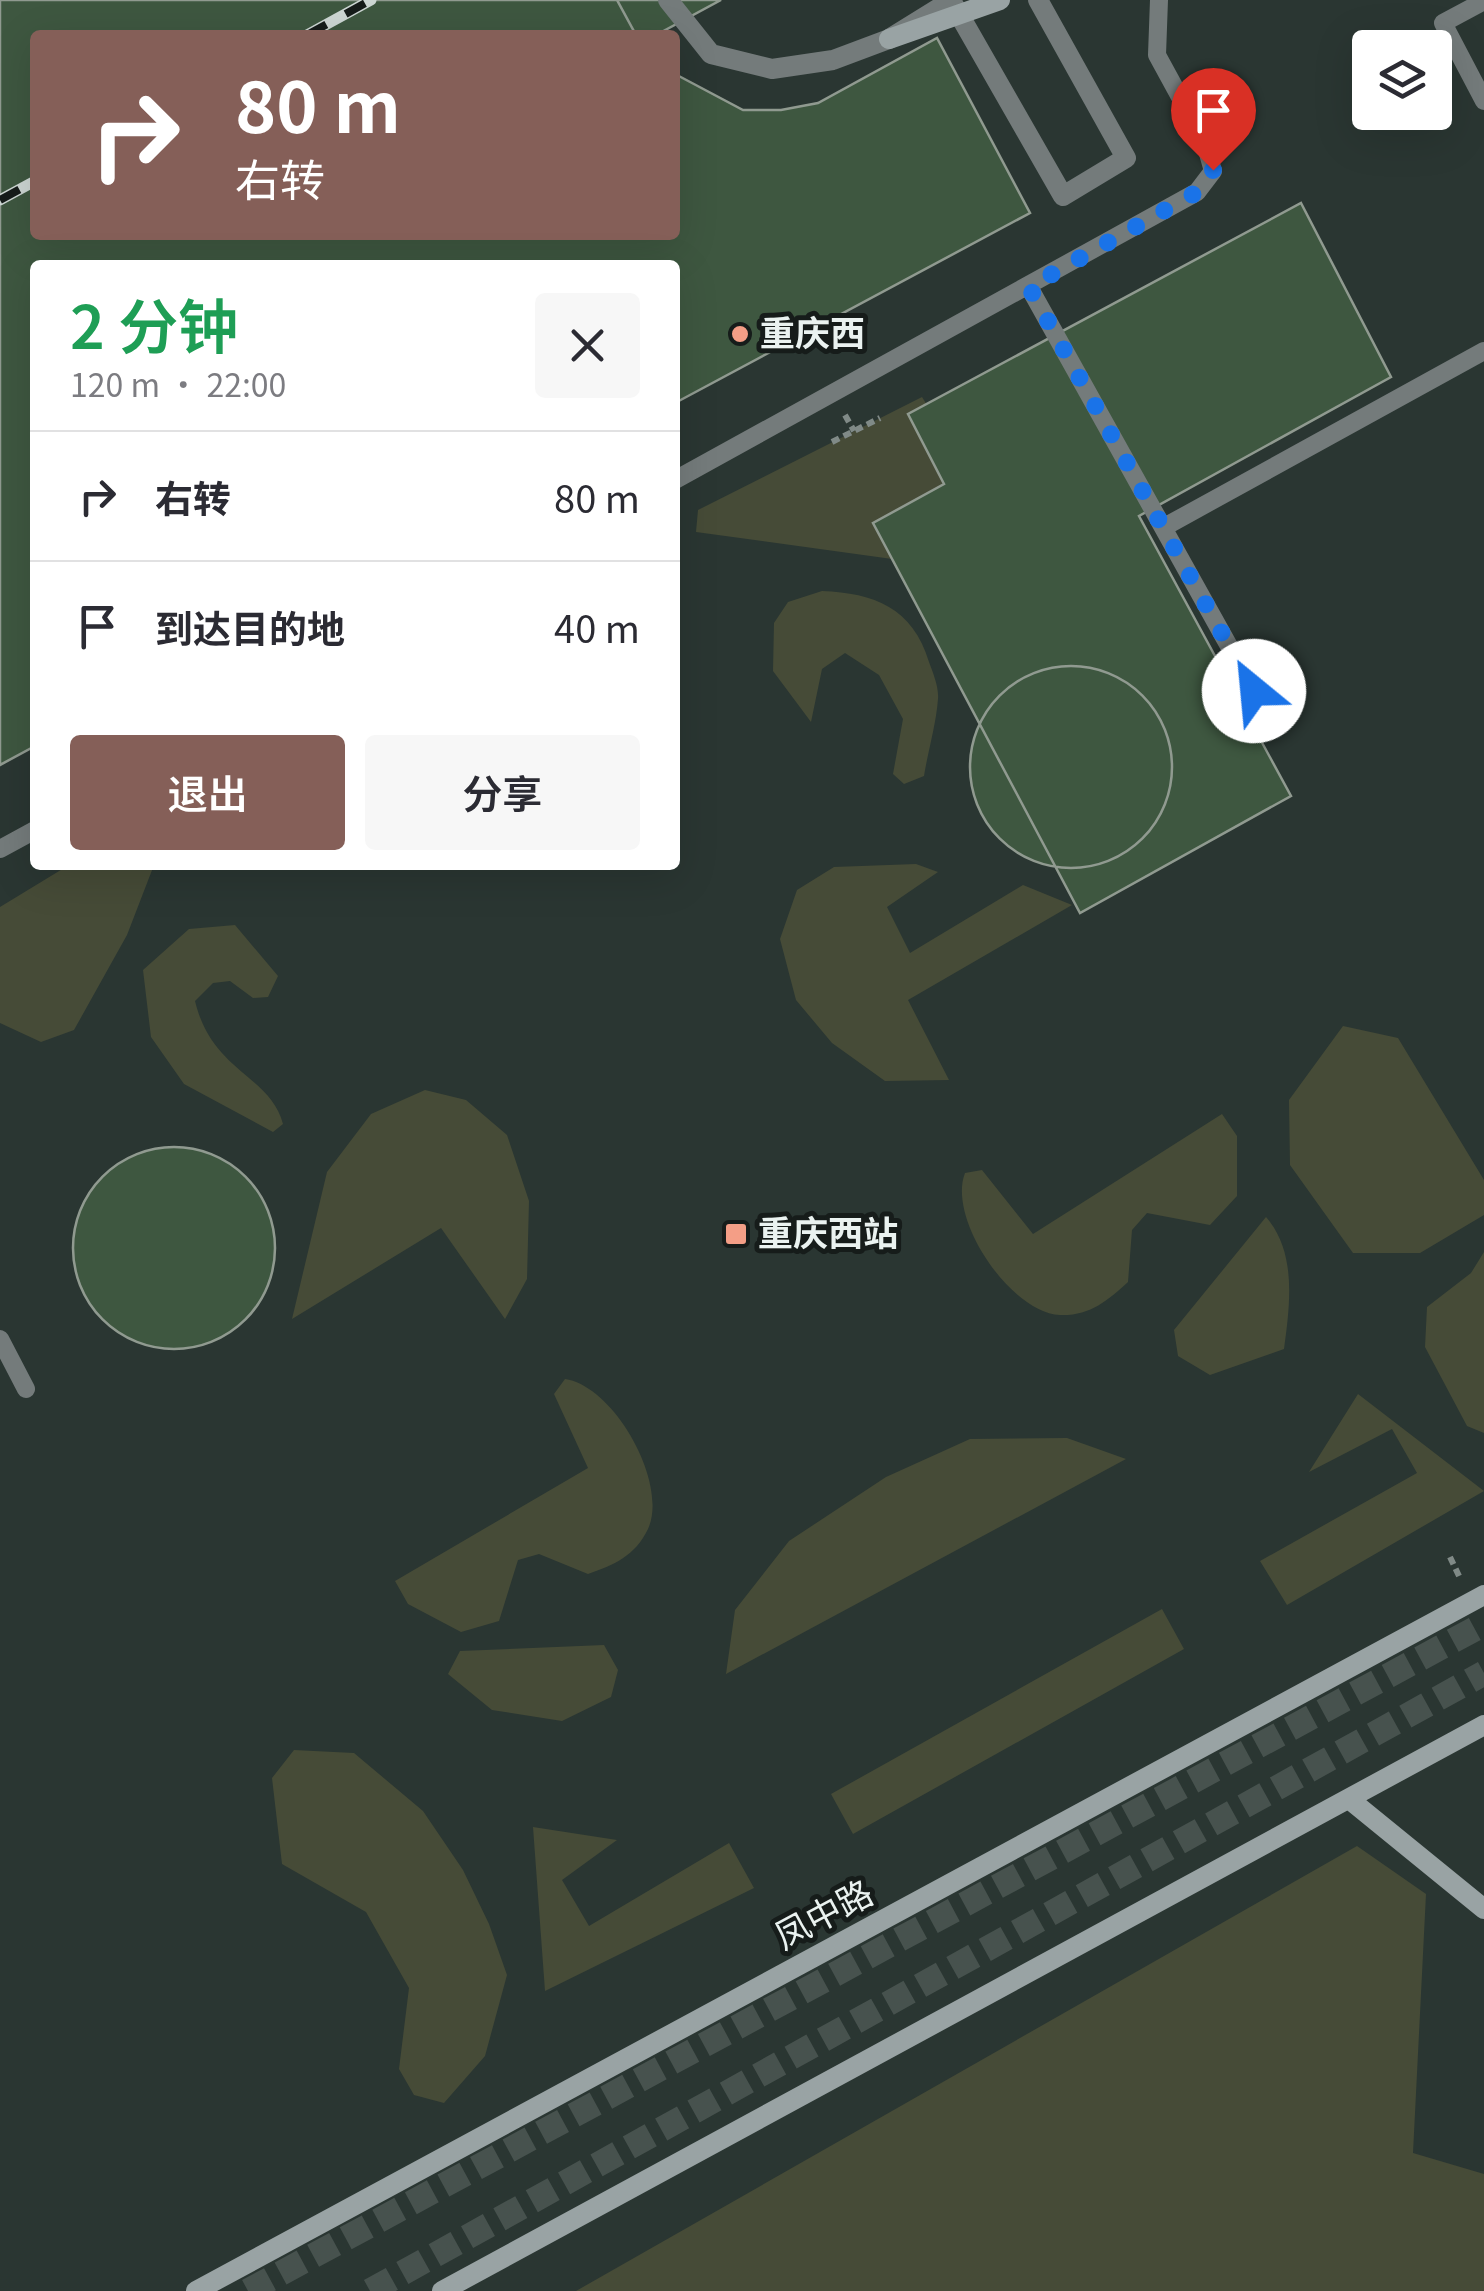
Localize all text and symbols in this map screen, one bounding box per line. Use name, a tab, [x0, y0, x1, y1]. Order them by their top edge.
map controls	[1352, 30, 1452, 130]
button: layers	[1352, 30, 1452, 130]
text: 80 m	[235, 52, 401, 153]
pin	[1171, 68, 1256, 171]
icon: right	[70, 70, 200, 200]
icon: arrive	[1186, 83, 1241, 138]
text: 右转	[235, 145, 325, 210]
text: 2 分钟	[70, 279, 238, 366]
button: close	[535, 293, 640, 398]
place label: 重庆西	[760, 305, 865, 356]
marker: 重庆西	[729, 323, 751, 345]
text: 120 m · 22:00	[70, 360, 286, 406]
icon: right	[70, 469, 125, 524]
text: 右转	[155, 469, 231, 524]
text: 80 m	[554, 469, 640, 524]
icon: arrive	[70, 599, 125, 654]
text: 到达目的地	[155, 599, 345, 654]
text: 40 m	[554, 599, 640, 654]
position arrow	[1202, 639, 1306, 743]
button: 退出	[70, 735, 345, 850]
button: 分享	[365, 735, 640, 850]
place label: 重庆西站	[758, 1205, 898, 1256]
marker: 重庆西站	[723, 1221, 749, 1247]
street label: 凤中路	[764, 1865, 881, 1959]

